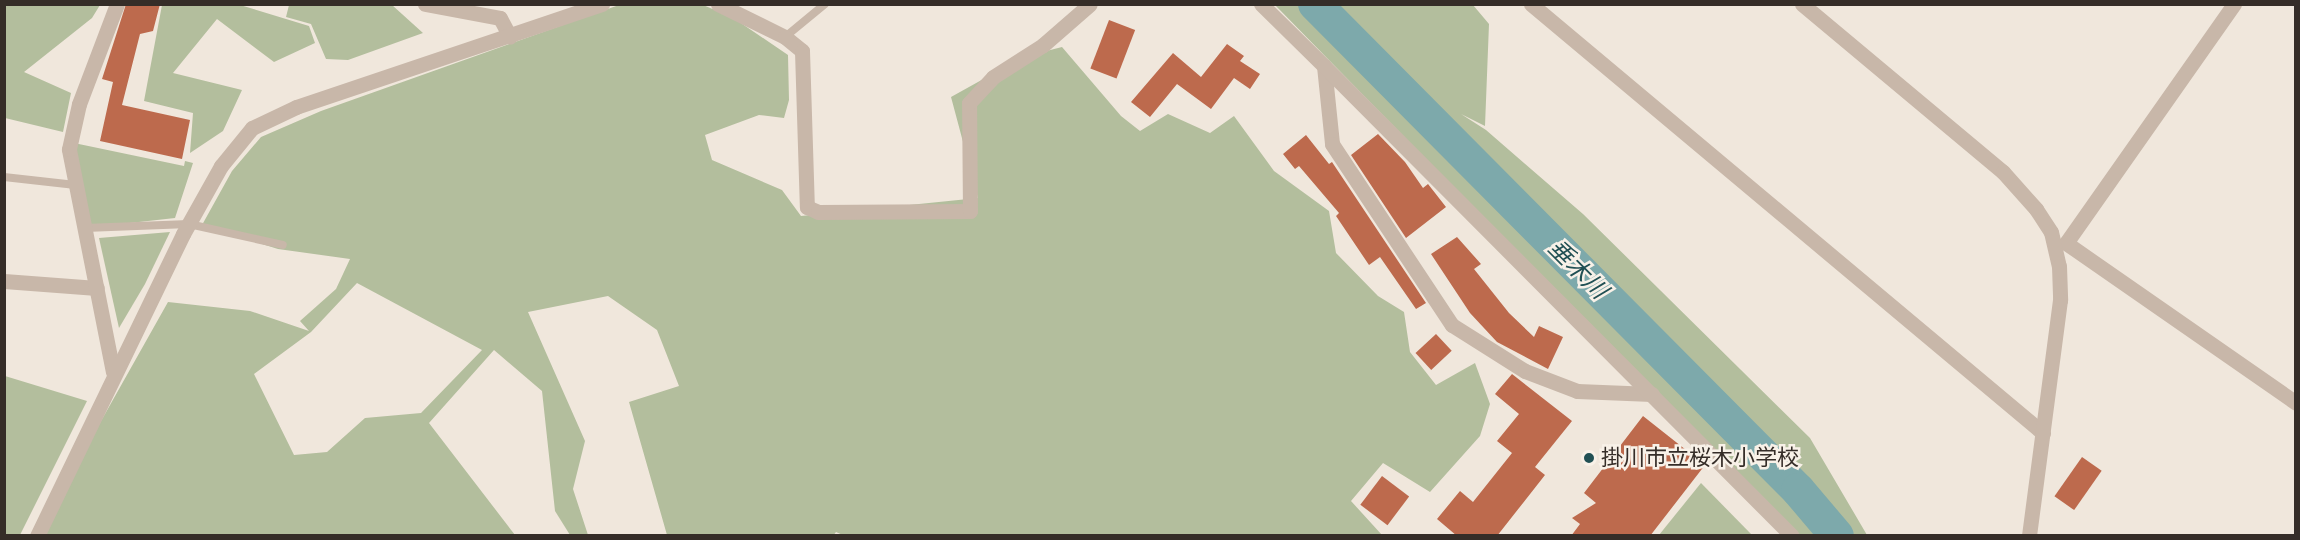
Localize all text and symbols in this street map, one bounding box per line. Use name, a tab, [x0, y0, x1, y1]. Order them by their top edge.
water label: 垂木川	[1542, 233, 1614, 305]
place label: 掛川市立桜木小学校	[1601, 445, 1799, 471]
marker: 掛川市立桜木小学校	[1582, 451, 1596, 465]

